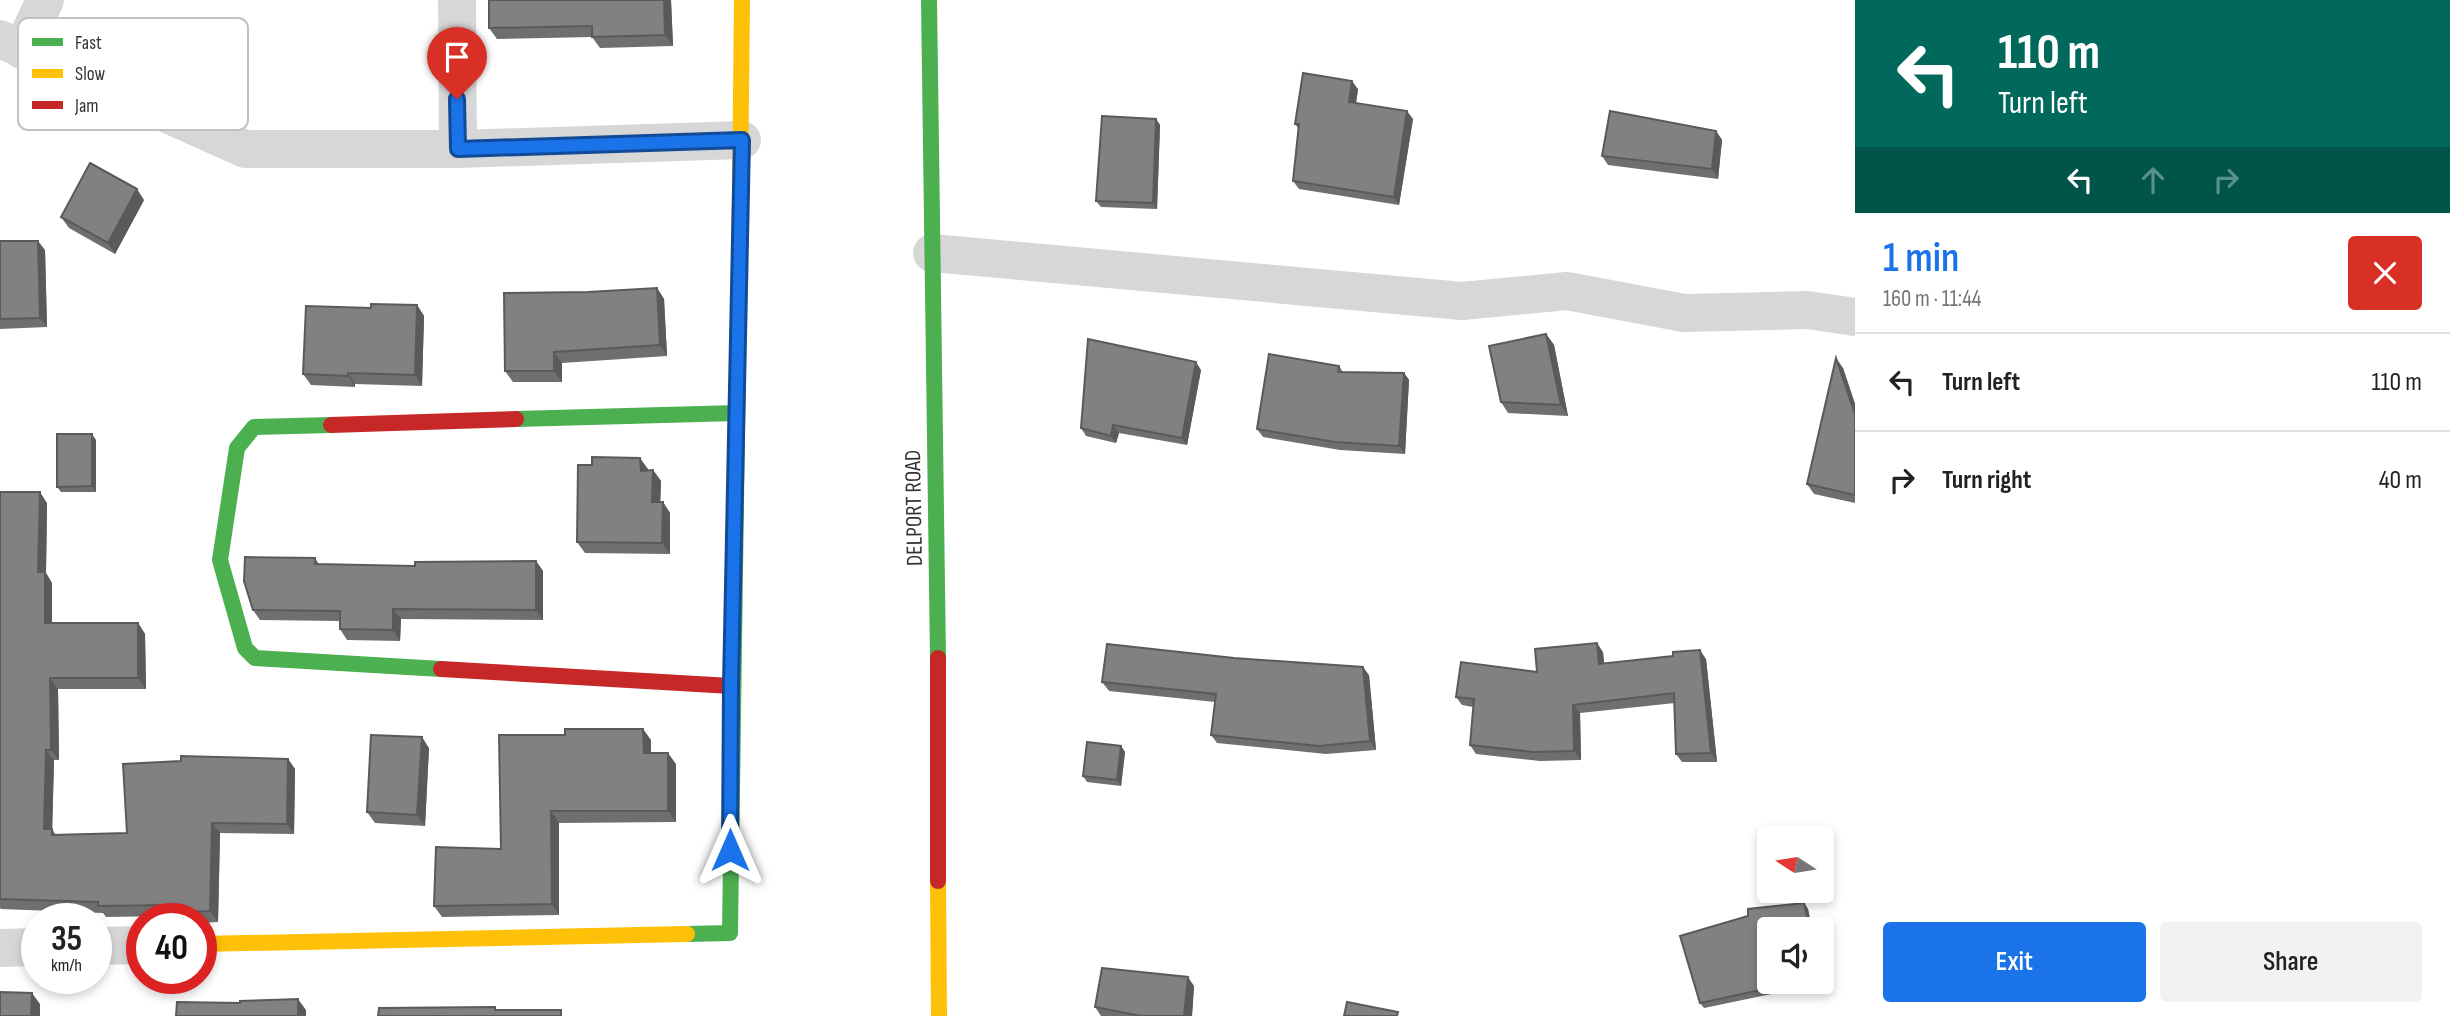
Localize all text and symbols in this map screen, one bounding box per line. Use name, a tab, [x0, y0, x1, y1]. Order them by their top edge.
legend	[18, 18, 248, 130]
text: 110 m	[1998, 24, 2100, 83]
pin	[427, 27, 487, 99]
icon: left	[1883, 28, 1974, 119]
text: Fast	[75, 32, 102, 55]
icon: arrive	[438, 38, 476, 76]
text: Slow	[75, 63, 105, 86]
text: Turn left	[1998, 84, 2088, 123]
text: Jam	[74, 95, 98, 118]
icon: left	[2061, 161, 2099, 199]
icon: ahead	[2134, 161, 2172, 199]
icon: right	[2207, 161, 2245, 199]
text: 1 min	[1883, 233, 1959, 284]
button: close	[2348, 236, 2422, 310]
text: 160 m · 11:44	[1883, 285, 1981, 313]
icon: left	[1883, 363, 1921, 401]
text: Turn left	[1942, 367, 2020, 398]
text: 110 m	[2371, 367, 2422, 398]
street label: DELPORT ROAD	[899, 449, 929, 566]
icon: right	[1883, 461, 1921, 499]
text: Turn right	[1942, 465, 2031, 496]
text: 40 m	[2379, 465, 2422, 496]
position arrow	[693, 813, 767, 887]
north arrow	[1757, 826, 1834, 903]
map controls	[1757, 826, 1834, 994]
speed limit sign: 40	[126, 903, 217, 994]
button: sound	[1757, 917, 1834, 994]
text: 35	[51, 918, 82, 961]
button: Exit	[1883, 922, 2146, 1002]
button: Share	[2160, 922, 2422, 1002]
text: km/h	[51, 955, 82, 976]

